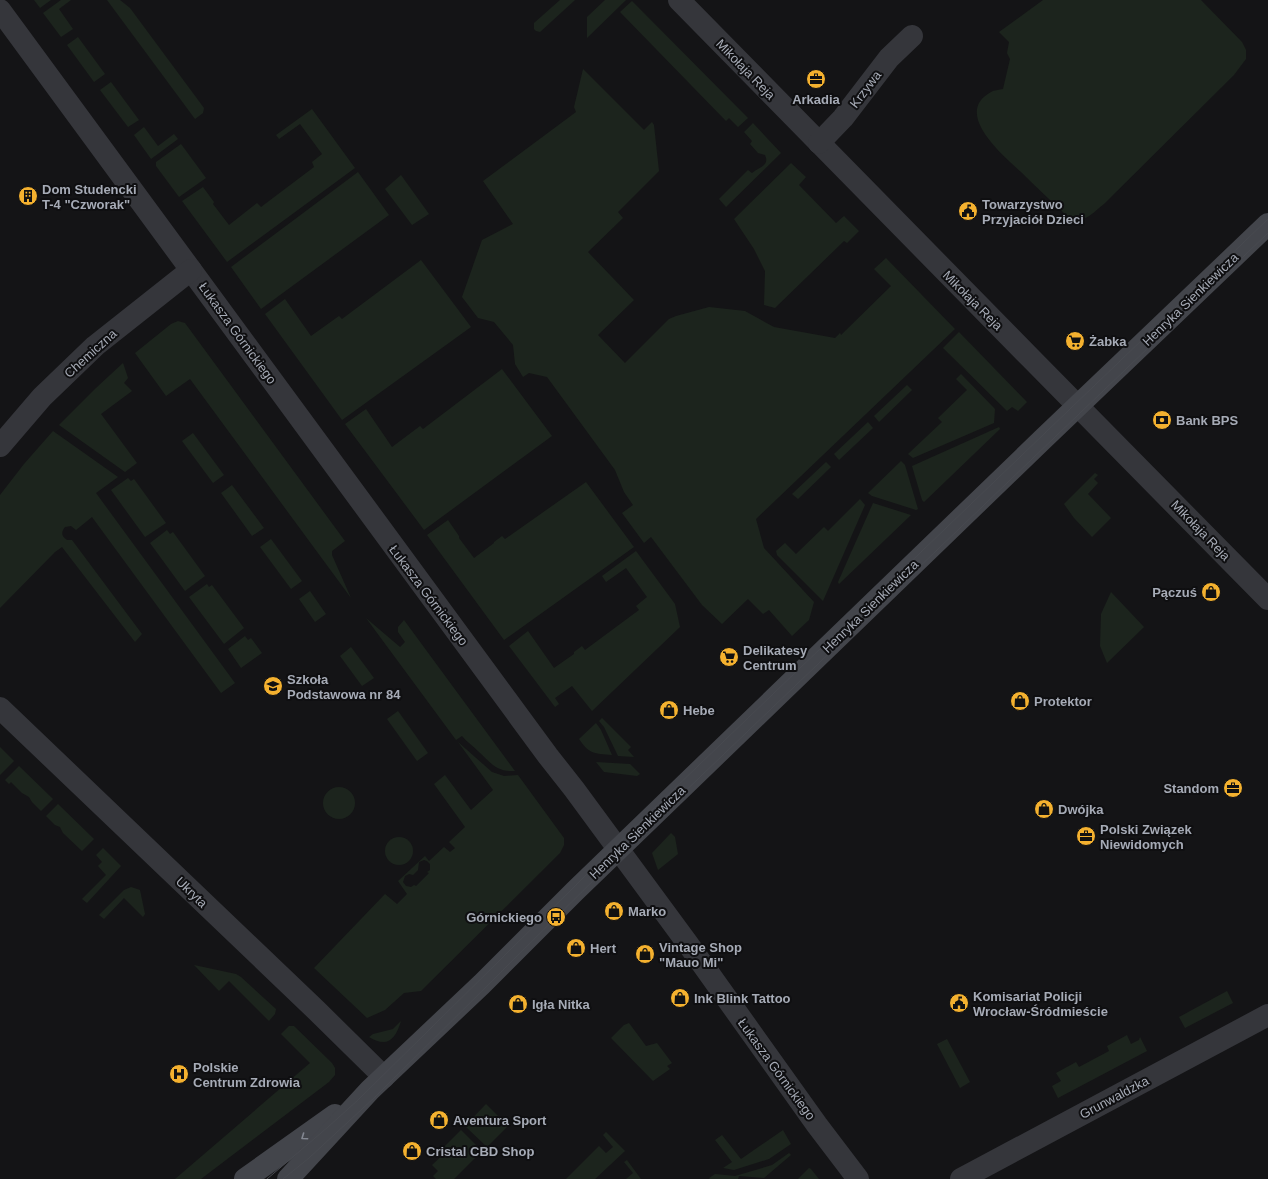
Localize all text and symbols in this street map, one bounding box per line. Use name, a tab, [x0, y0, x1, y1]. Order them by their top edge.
street label: Mikołaja Reja	[713, 36, 779, 103]
street label: Krzywa	[847, 67, 885, 111]
office icon: Arkadia	[805, 68, 827, 90]
place label: Arkadia	[792, 92, 841, 107]
place label: Dom Studencki T-4 "Czworak"	[42, 182, 137, 212]
building icon: Dom Studencki T-4 "Czworak"	[17, 185, 39, 207]
place label: Towarzystwo Przyjaciół Dzieci	[982, 197, 1084, 227]
public building icon: Towarzystwo Przyjaciół Dzieci	[957, 200, 979, 222]
street label: Henryka Sienkiewicza	[1139, 249, 1242, 349]
street label: Mikołaja Reja	[940, 267, 1006, 334]
street label: Łukasza Górnickiego	[196, 280, 279, 387]
street label: Chemiczna	[61, 326, 120, 381]
supermarket icon: Żabka	[1064, 330, 1086, 352]
place label: Żabka	[1089, 334, 1127, 349]
bank icon: Bank BPS	[1151, 409, 1173, 431]
place label: Bank BPS	[1176, 413, 1238, 428]
street label: Mikołaja Reja	[1168, 497, 1234, 564]
street label: Łukasza Górnickiego	[386, 542, 471, 648]
street label: Henryka Sienkiewicza	[819, 556, 922, 656]
shop icon: Pączuś	[1200, 581, 1222, 603]
place label: Pączuś	[1152, 585, 1197, 600]
place label: Delikatesy Centrum	[743, 643, 808, 673]
supermarket icon: Delikatesy Centrum	[718, 646, 740, 668]
place label: Szkoła Podstawowa nr 84	[287, 672, 401, 702]
school or university icon: Szkoła Podstawowa nr 84	[262, 675, 284, 697]
shop icon: Protektor	[1009, 690, 1031, 712]
place label: Protektor	[1034, 694, 1092, 709]
shop icon: Hebe	[658, 699, 680, 721]
place label: Hebe	[683, 703, 715, 718]
office icon: Standom	[1222, 777, 1244, 799]
place label: Standom	[1163, 781, 1219, 796]
street label: Henryka Sienkiewicza	[586, 782, 689, 882]
shop icon: Dwójka	[1033, 798, 1055, 820]
place label: Dwójka	[1058, 802, 1104, 817]
place label: Polski Związek Niewidomych	[1100, 822, 1193, 852]
office icon: Polski Związek Niewidomych	[1075, 825, 1097, 847]
street label: Ukryta	[173, 874, 211, 911]
shop icon: Marko	[603, 900, 625, 922]
place label: Marko	[628, 904, 666, 919]
bus stop icon: Górnickiego	[545, 906, 567, 928]
place label: Górnickiego	[466, 910, 542, 925]
shop icon: Hert	[565, 937, 587, 959]
place label: Vintage Shop "Mauo Mi"	[659, 940, 742, 970]
place label: Hert	[590, 941, 617, 956]
shop icon: Vintage Shop "Mauo Mi"	[634, 943, 656, 965]
shop icon: Ink Blink Tattoo	[669, 987, 691, 1009]
place label: Komisariat Policji Wrocław-Śródmieście	[973, 989, 1108, 1019]
place label: Ink Blink Tattoo	[694, 991, 791, 1006]
public building icon: Komisariat Policji Wrocław-Śródmieście	[948, 992, 970, 1014]
shop icon: Igła Nitka	[507, 993, 529, 1015]
place label: Igła Nitka	[532, 997, 591, 1012]
street label: Łukasza Górnickiego	[735, 1016, 818, 1123]
place label: Polskie Centrum Zdrowia	[193, 1060, 301, 1090]
hospital icon: Polskie Centrum Zdrowia	[168, 1063, 190, 1085]
street label: Grunwaldzka	[1077, 1073, 1152, 1122]
shop icon: Aventura Sport	[428, 1109, 450, 1131]
place label: Aventura Sport	[453, 1113, 547, 1128]
one-way arrow	[301, 1132, 308, 1140]
shop icon: Cristal CBD Shop	[401, 1140, 423, 1162]
place label: Cristal CBD Shop	[426, 1144, 534, 1159]

